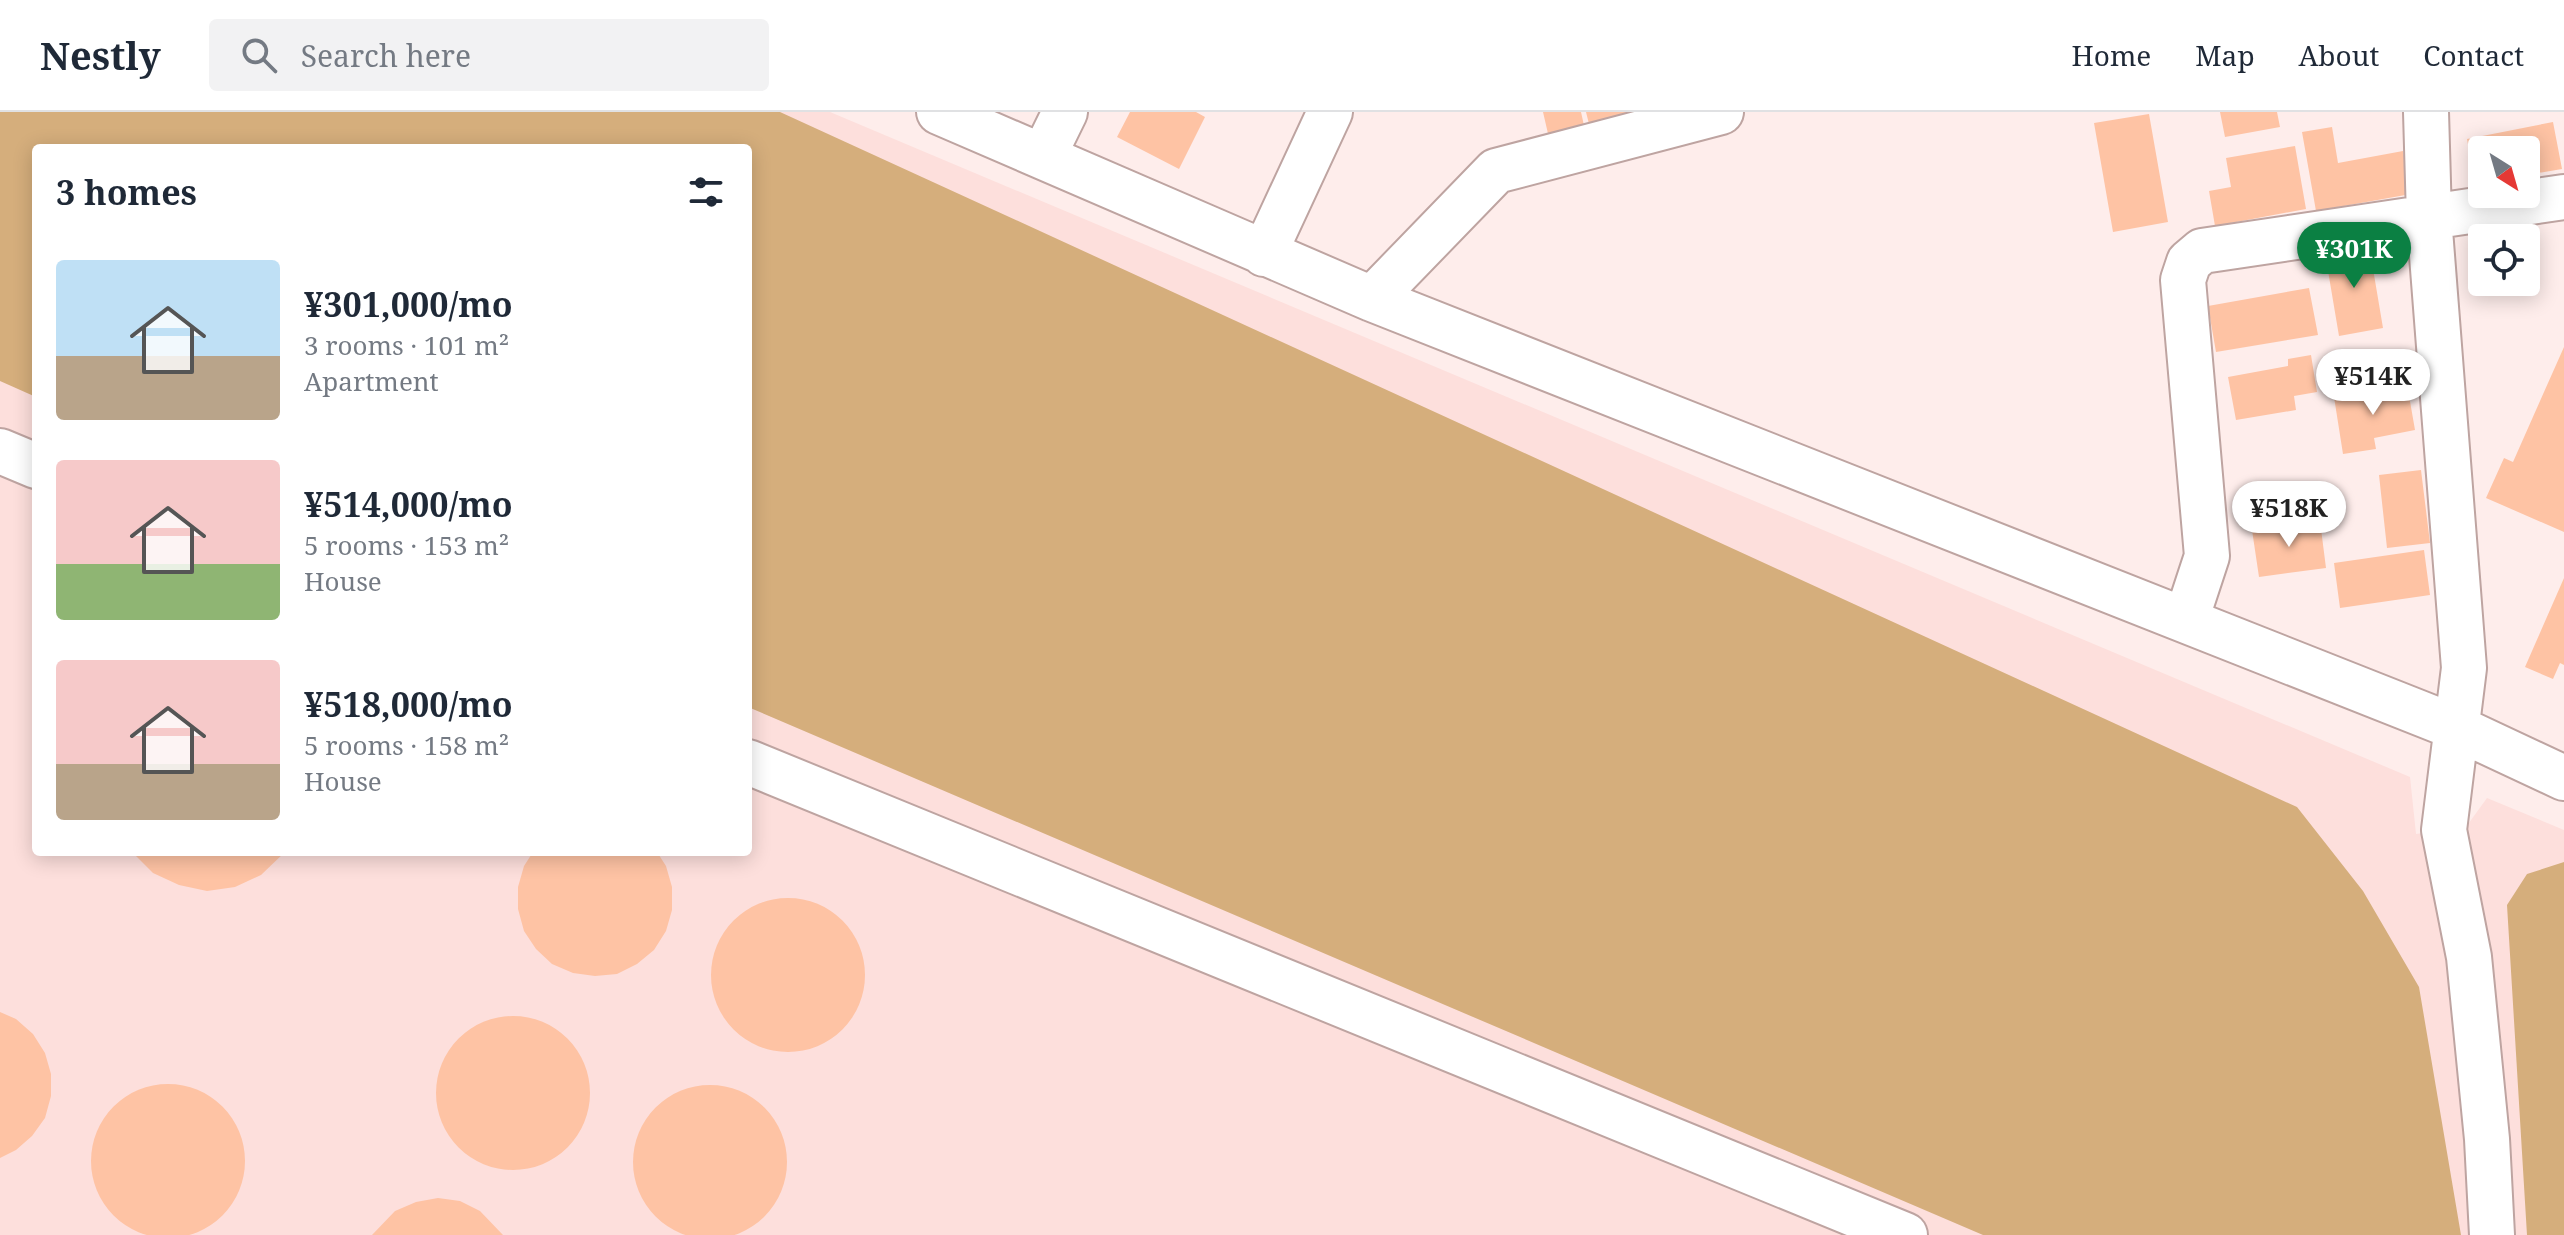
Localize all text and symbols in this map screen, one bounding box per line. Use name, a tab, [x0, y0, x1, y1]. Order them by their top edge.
search box	[209, 19, 769, 91]
text: Nestly	[40, 29, 161, 81]
icon: search	[237, 33, 281, 77]
text: Search here	[301, 35, 471, 76]
text: Home	[2072, 36, 2151, 74]
text: Map	[2195, 36, 2255, 74]
text: About	[2299, 36, 2379, 74]
text: Contact	[2423, 36, 2524, 74]
north arrow	[2468, 136, 2540, 208]
map controls	[2468, 136, 2540, 296]
text: 3 homes	[56, 169, 197, 215]
icon: filters	[684, 170, 728, 214]
pin: ¥301K	[2298, 222, 2410, 290]
button: locate	[2468, 224, 2540, 296]
text: ¥301K	[2315, 230, 2393, 266]
text: ¥301,000/mo	[304, 281, 513, 327]
icon: home	[120, 292, 216, 388]
text: 3 rooms · 101 m²	[304, 327, 509, 363]
pin: ¥514K	[2317, 349, 2429, 417]
text: ¥514K	[2334, 357, 2412, 393]
text: Apartment	[304, 363, 439, 399]
text: ¥514,000/mo	[304, 481, 513, 527]
pin: ¥518K	[2233, 481, 2345, 549]
text: ¥518K	[2250, 489, 2328, 525]
icon: home	[120, 492, 216, 588]
text: 5 rooms · 153 m²	[304, 527, 509, 563]
text: House	[304, 563, 382, 599]
text: ¥518,000/mo	[304, 681, 513, 727]
icon: home	[120, 692, 216, 788]
text: 5 rooms · 158 m²	[304, 727, 509, 763]
text: House	[304, 763, 382, 799]

